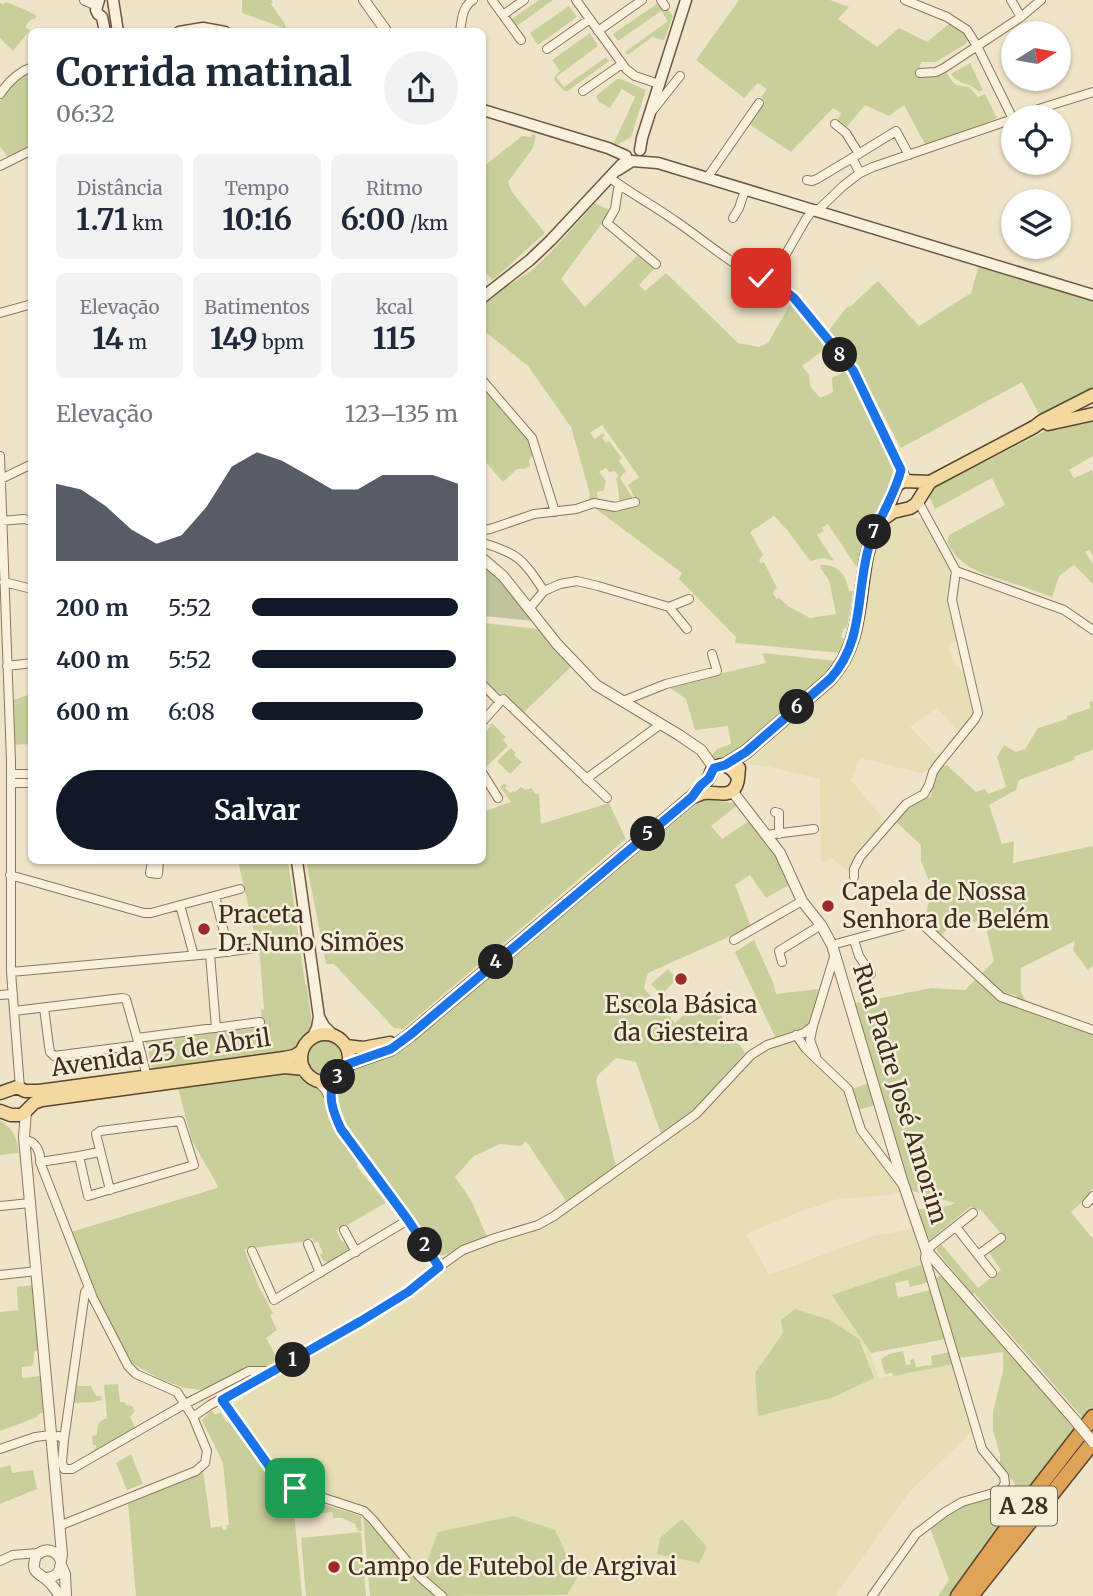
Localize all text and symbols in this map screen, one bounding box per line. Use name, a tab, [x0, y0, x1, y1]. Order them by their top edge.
north arrow	[1001, 21, 1071, 91]
map controls	[1001, 21, 1071, 259]
text: Corrida matinal	[56, 49, 352, 96]
button: share	[384, 51, 458, 125]
text: 06:32	[56, 99, 115, 128]
button: locate	[1001, 105, 1071, 175]
text: Distância	[77, 176, 163, 200]
text: Tempo	[225, 176, 289, 200]
text: Ritmo	[366, 176, 423, 200]
button: layers	[1001, 189, 1071, 259]
text: 1.71	[76, 200, 128, 238]
text: 10:16	[222, 200, 292, 238]
text: 6:00	[340, 200, 405, 238]
text: km	[128, 211, 163, 235]
text: /km	[405, 211, 448, 235]
pin	[731, 248, 791, 308]
icon: check	[742, 259, 780, 297]
text: Elevação	[80, 295, 160, 319]
text: Batimentos	[204, 295, 310, 319]
text: kcal	[376, 295, 413, 319]
text: 14	[92, 319, 124, 357]
text: 149	[210, 319, 258, 357]
text: 115	[372, 319, 416, 357]
text: m	[124, 330, 147, 354]
text: bpm	[258, 330, 304, 354]
pin: 8	[822, 338, 858, 372]
text: 8	[834, 342, 845, 366]
text: Elevação	[56, 399, 153, 428]
text: 123–135 m	[345, 399, 458, 428]
pin: 7	[856, 514, 892, 550]
text: 7	[868, 519, 879, 543]
text: 200 m	[56, 593, 128, 622]
text: 5:52	[168, 593, 212, 622]
text: 400 m	[56, 645, 130, 674]
text: 5:52	[168, 645, 212, 674]
pin: 6	[780, 690, 814, 724]
text: 6	[791, 694, 802, 718]
text: 600 m	[56, 697, 129, 726]
text: 6:08	[168, 697, 215, 726]
button: Salvar	[56, 770, 458, 850]
pin: 5	[630, 816, 666, 852]
text: 5	[642, 821, 653, 845]
place label: Capela de Nossa Senhora de Belém	[842, 876, 1050, 935]
marker: Capela de Nossa Senhora de Belém	[820, 898, 836, 914]
place label: Praceta Dr.Nuno Simões	[218, 899, 404, 958]
marker: Praceta Dr.Nuno Simões	[196, 921, 212, 937]
pin: 4	[478, 944, 514, 979]
text: 4	[489, 949, 502, 973]
street label: Rua Padre José Amorim	[846, 960, 955, 1228]
marker: Escola Básica da Giesteira	[673, 971, 689, 987]
place label: Escola Básica da Giesteira	[605, 989, 758, 1048]
street label: Avenida 25 de Abril	[48, 1022, 273, 1083]
pin: 3	[320, 1060, 356, 1094]
text: 3	[332, 1064, 343, 1088]
pin: 2	[408, 1228, 442, 1262]
text: 2	[419, 1232, 430, 1256]
pin: 1	[276, 1342, 310, 1378]
text: 1	[288, 1347, 297, 1371]
pin	[265, 1458, 325, 1518]
icon: arrive	[276, 1469, 314, 1507]
road number: A 28	[991, 1486, 1057, 1526]
place label: Campo de Futebol de Argivai	[348, 1551, 677, 1582]
marker: Campo de Futebol de Argivai	[326, 1559, 342, 1575]

